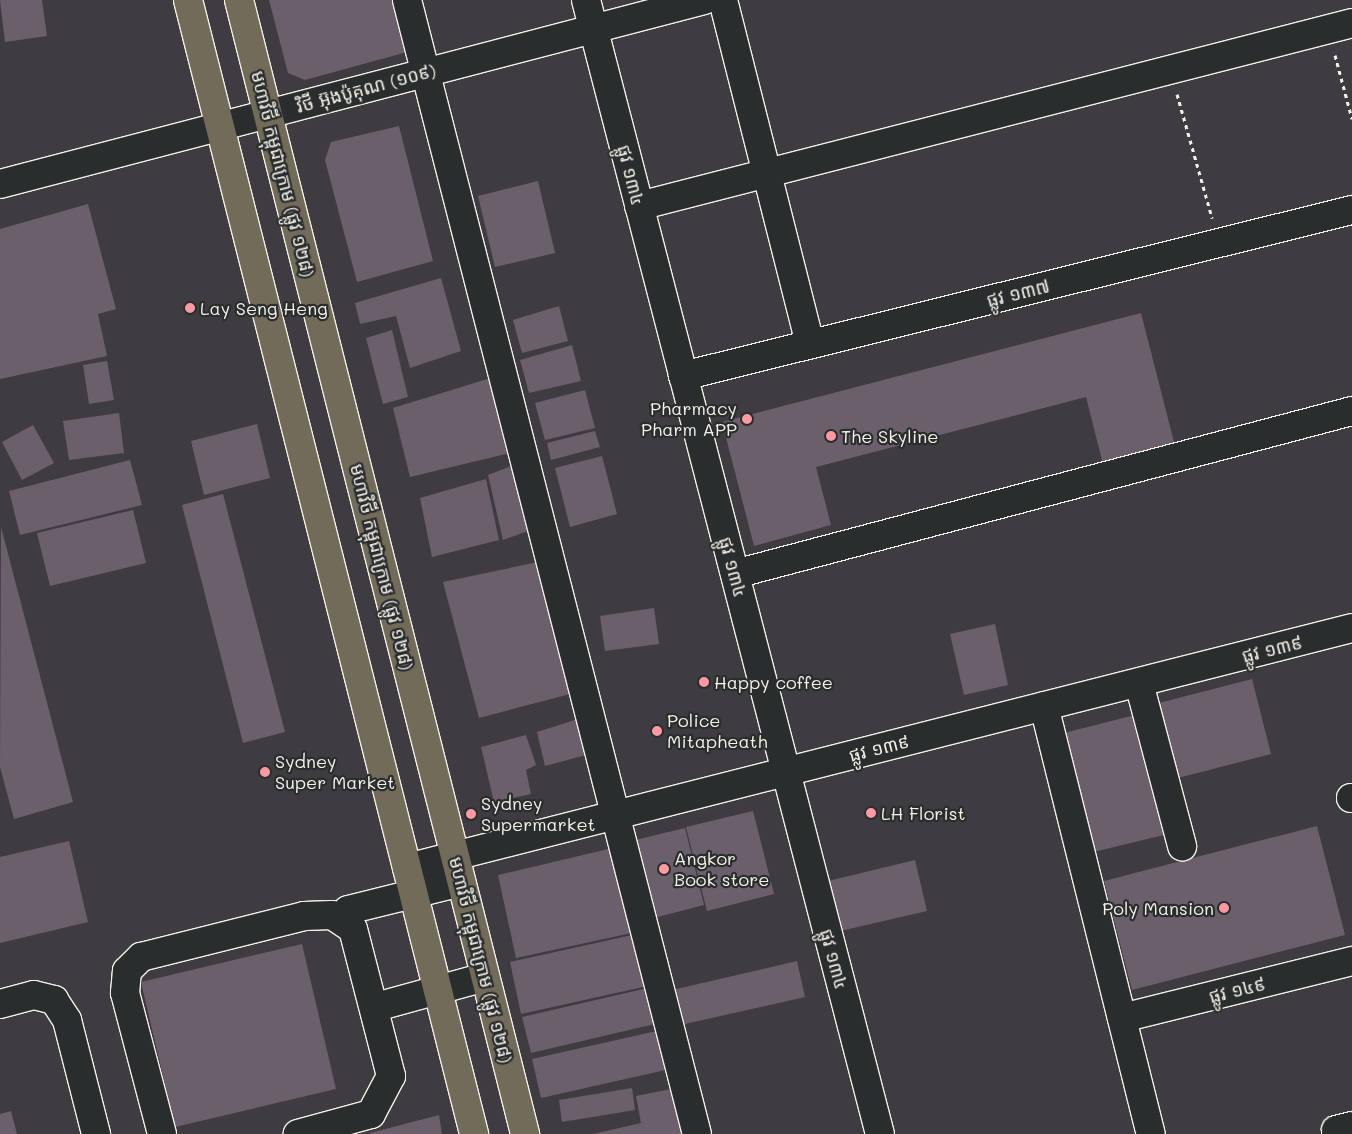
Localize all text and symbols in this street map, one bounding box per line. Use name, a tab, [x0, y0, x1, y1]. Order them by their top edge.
street label: វិថី អ៊ុងប៉ូគុណ (១០៩)	[294, 59, 438, 117]
street label: មហាវិថី កម្ពុជាក្រោម (ផ្លូវ ១២៨)	[247, 69, 319, 279]
street label: ផ្លូវ ១៣៤	[613, 143, 649, 207]
street label: ផ្លូវ ១៣៧	[984, 275, 1052, 311]
place label: Lay Seng Heng	[200, 297, 328, 319]
marker: Lay Seng Heng	[184, 302, 196, 314]
place label: Pharmacy Pharm APP	[641, 398, 737, 440]
marker: Pharmacy Pharm APP	[741, 413, 753, 425]
place label: The Skyline	[841, 425, 938, 447]
marker: The Skyline	[825, 430, 837, 442]
street label: មហាវិថី កម្ពុជាក្រោម (ផ្លូវ ១២៨)	[346, 462, 418, 672]
street label: ផ្លូវ ១៣៤	[715, 535, 751, 599]
street label: ផ្លូវ ១៣៩	[1240, 631, 1304, 667]
place label: Happy coffee	[714, 671, 833, 693]
marker: Happy coffee	[698, 676, 710, 688]
place label: Police Mitapheath	[667, 710, 768, 752]
marker: Police Mitapheath	[651, 725, 663, 737]
street label: ផ្លូវ ១៣៩	[847, 730, 911, 766]
place label: Sydney Super Market	[275, 751, 395, 794]
marker: Sydney Super Market	[259, 766, 271, 778]
place label: Sydney Supermarket	[481, 793, 595, 836]
place label: LH Florist	[881, 802, 966, 824]
marker: LH Florist	[865, 807, 877, 819]
marker: Sydney Supermarket	[465, 808, 477, 820]
place label: Angkor Book store	[674, 848, 769, 891]
street label: មហាវិថី កម្ពុជាក្រោម (ផ្លូវ ១២៨)	[445, 855, 517, 1065]
marker: Angkor Book store	[658, 863, 670, 875]
place label: Poly Mansion	[1102, 897, 1214, 919]
marker: Poly Mansion	[1218, 902, 1230, 914]
street label: ផ្លូវ ១៣៤	[816, 927, 852, 991]
street label: ផ្លូវ ១៤៩	[1207, 973, 1267, 1007]

